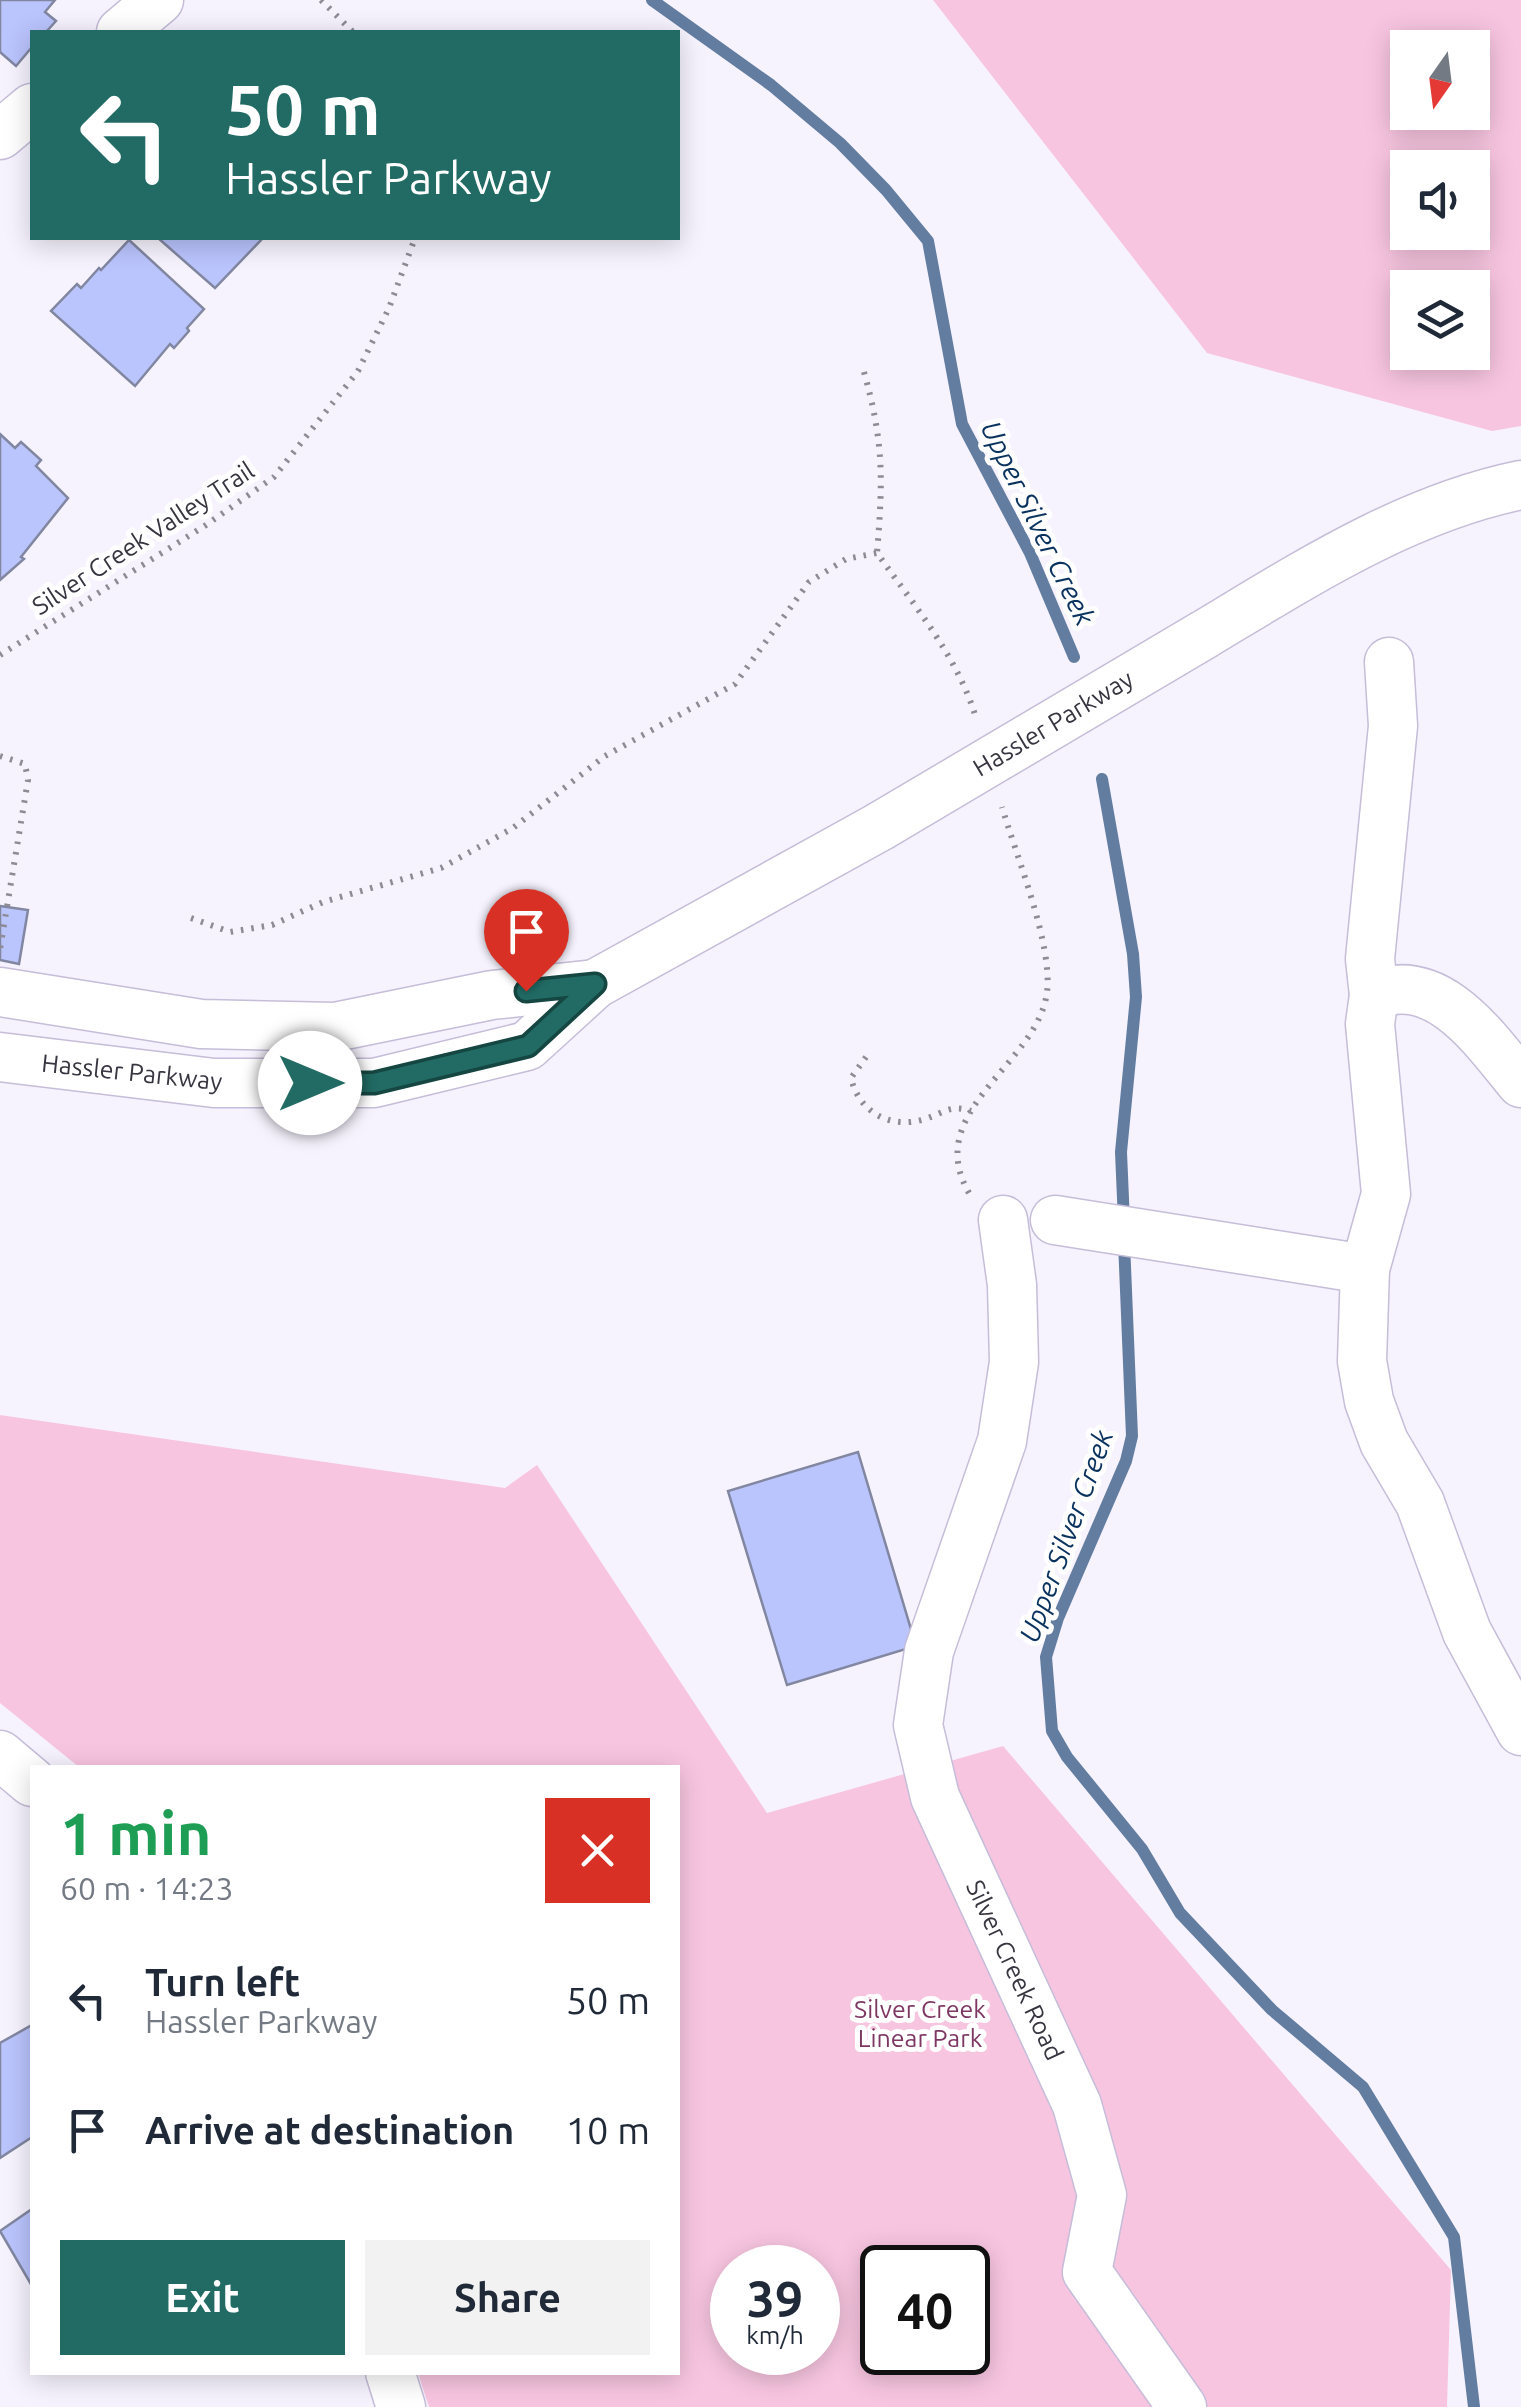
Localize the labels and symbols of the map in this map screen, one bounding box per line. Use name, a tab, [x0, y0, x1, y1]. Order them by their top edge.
north arrow	[1390, 30, 1490, 130]
water label: Upper Silver Creek	[975, 415, 1102, 631]
street label: Silver Creek Valley Trail	[27, 456, 259, 620]
street label: Hassler Parkway	[968, 664, 1138, 782]
pin	[484, 889, 569, 992]
position arrow	[258, 1031, 362, 1135]
street label: Hassler Parkway	[40, 1049, 224, 1095]
water label: Upper Silver Creek	[1013, 1425, 1119, 1646]
street label: Silver Creek Road	[961, 1876, 1069, 2064]
park label: Silver Creek Linear Park	[854, 1995, 986, 2052]
speed limit sign: 40	[860, 2245, 990, 2375]

